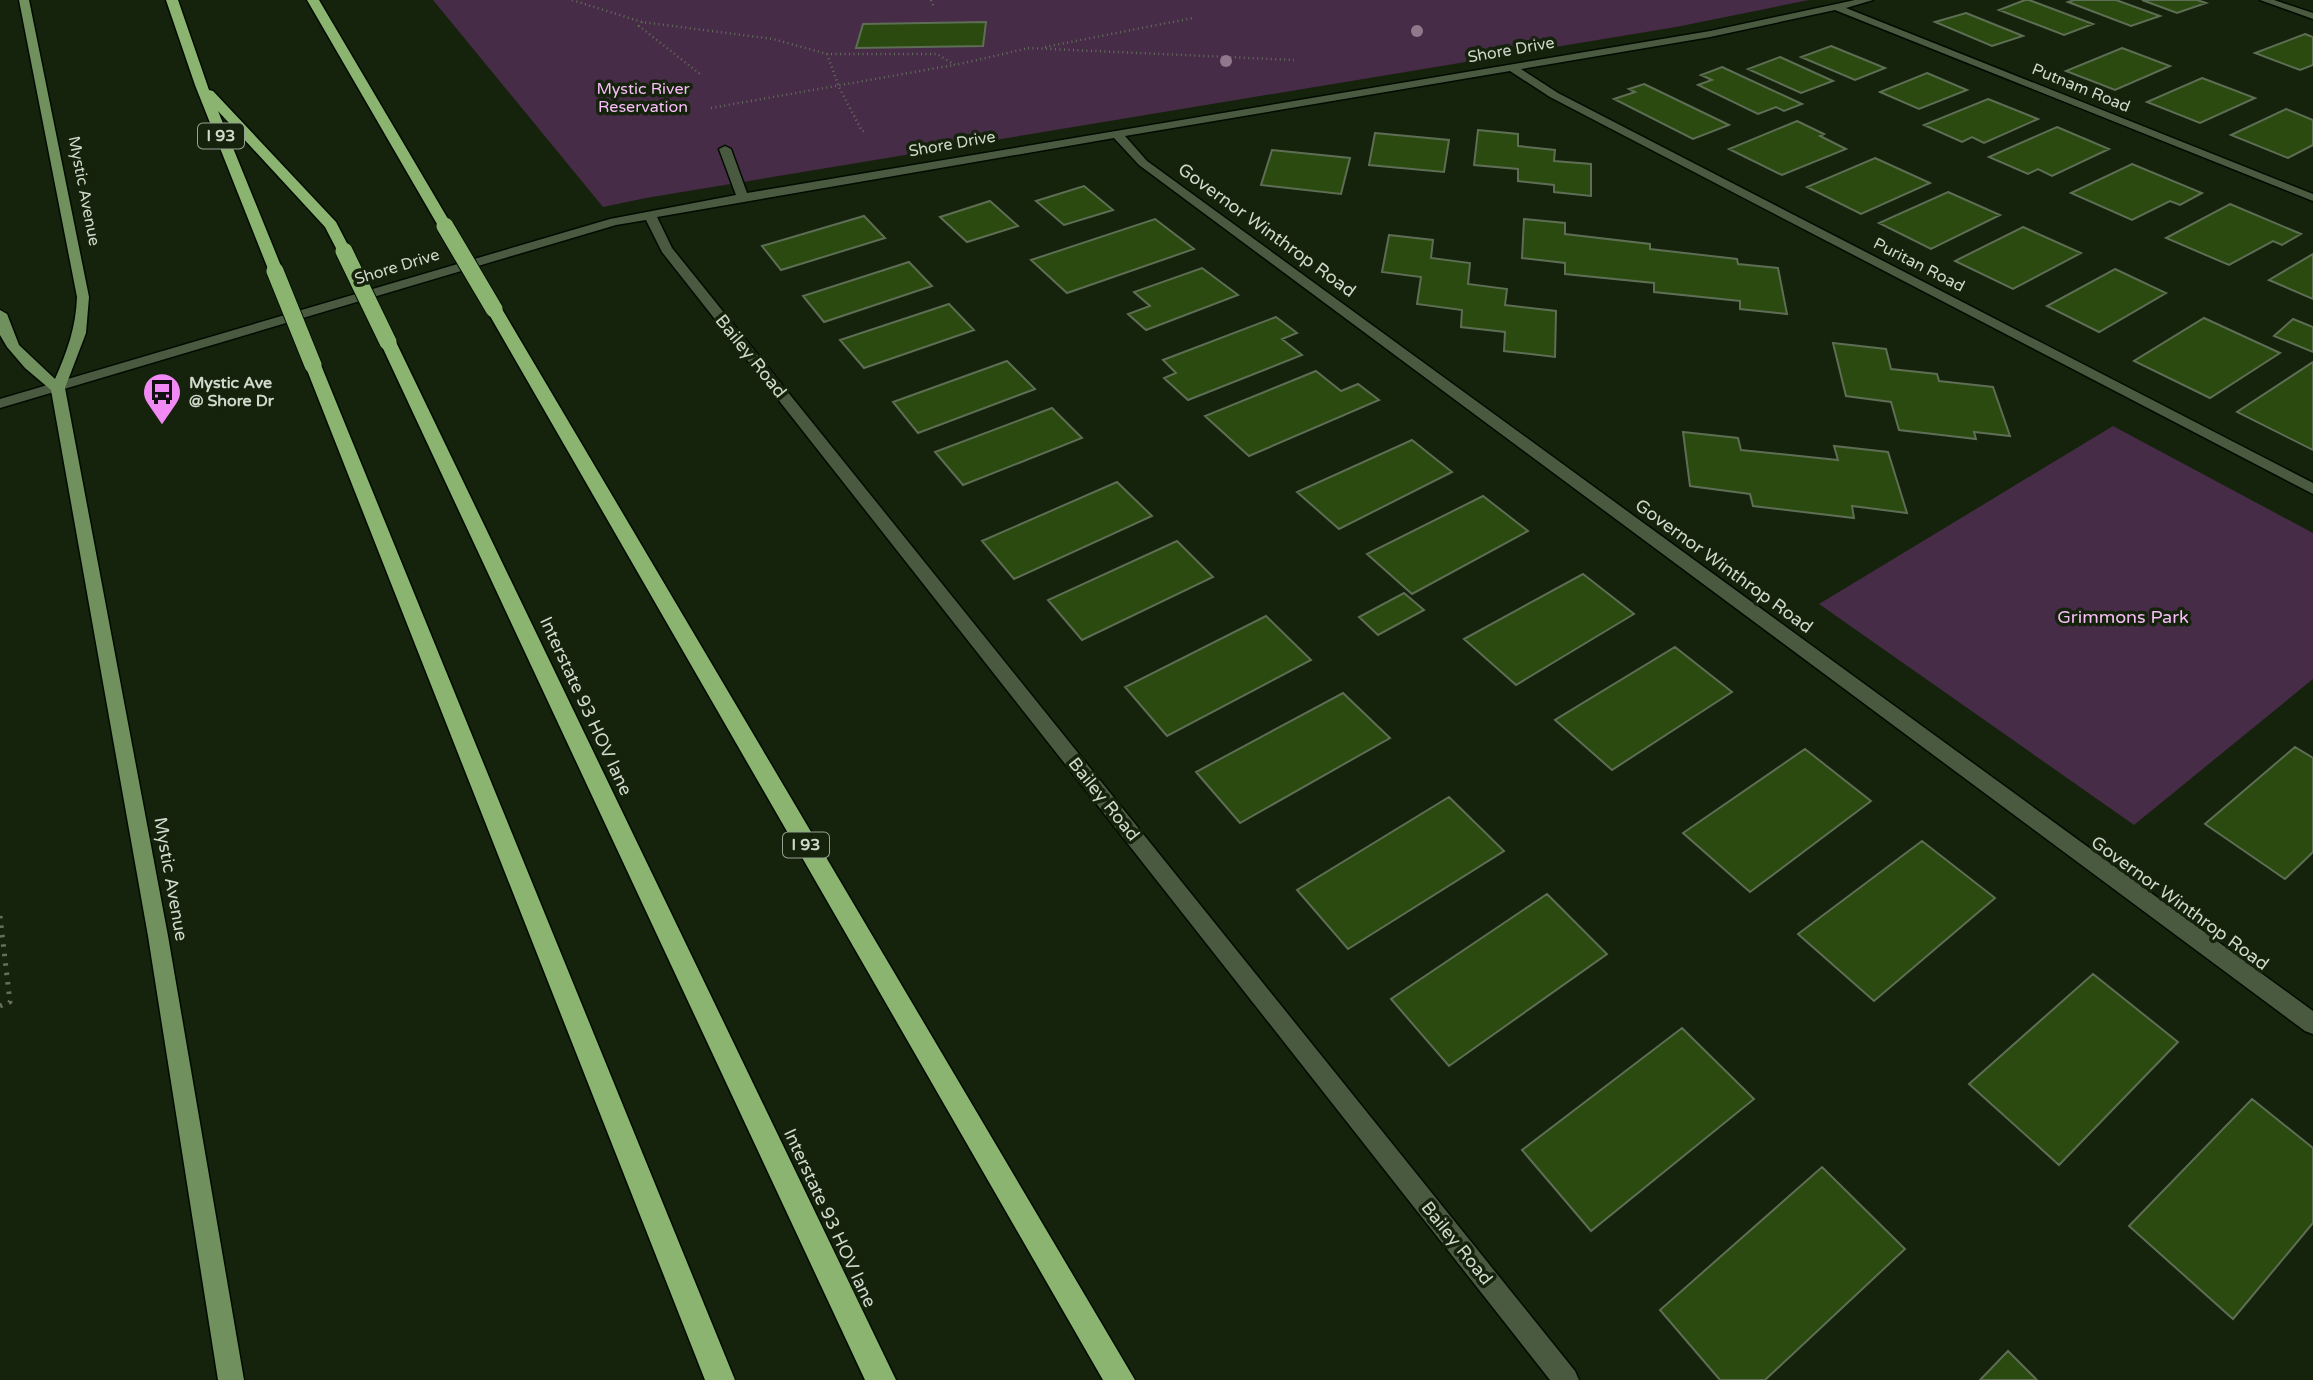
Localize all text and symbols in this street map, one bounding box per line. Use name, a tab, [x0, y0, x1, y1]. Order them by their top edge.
street label: Shore Drive	[1466, 33, 1556, 67]
street label: Putnam Road	[2029, 59, 2133, 117]
park label: Mystic River Reservation	[596, 79, 690, 117]
road number: I 93	[198, 124, 244, 148]
street label: Shore Drive	[907, 127, 997, 161]
street label: Mystic Avenue	[64, 134, 104, 248]
street label: Governor Winthrop Road	[1174, 158, 1360, 302]
street label: Puritan Road	[1870, 233, 1968, 297]
street label: Shore Drive	[352, 245, 442, 289]
street label: Bailey Road	[711, 310, 791, 402]
bus stop icon: Mystic Ave @ Shore Dr	[141, 371, 183, 426]
place label: Mystic Ave @ Shore Dr	[189, 373, 275, 411]
street label: Governor Winthrop Road	[1631, 494, 1817, 638]
park label: Grimmons Park	[2057, 606, 2189, 628]
street label: Interstate 93 HOV lane	[535, 613, 637, 799]
street label: Bailey Road	[1064, 753, 1144, 845]
street label: Mystic Avenue	[149, 815, 193, 943]
street label: Governor Winthrop Road	[2087, 831, 2273, 975]
road number: I 93	[783, 832, 829, 858]
street label: Interstate 93 HOV lane	[779, 1125, 881, 1311]
street label: Bailey Road	[1417, 1197, 1497, 1289]

